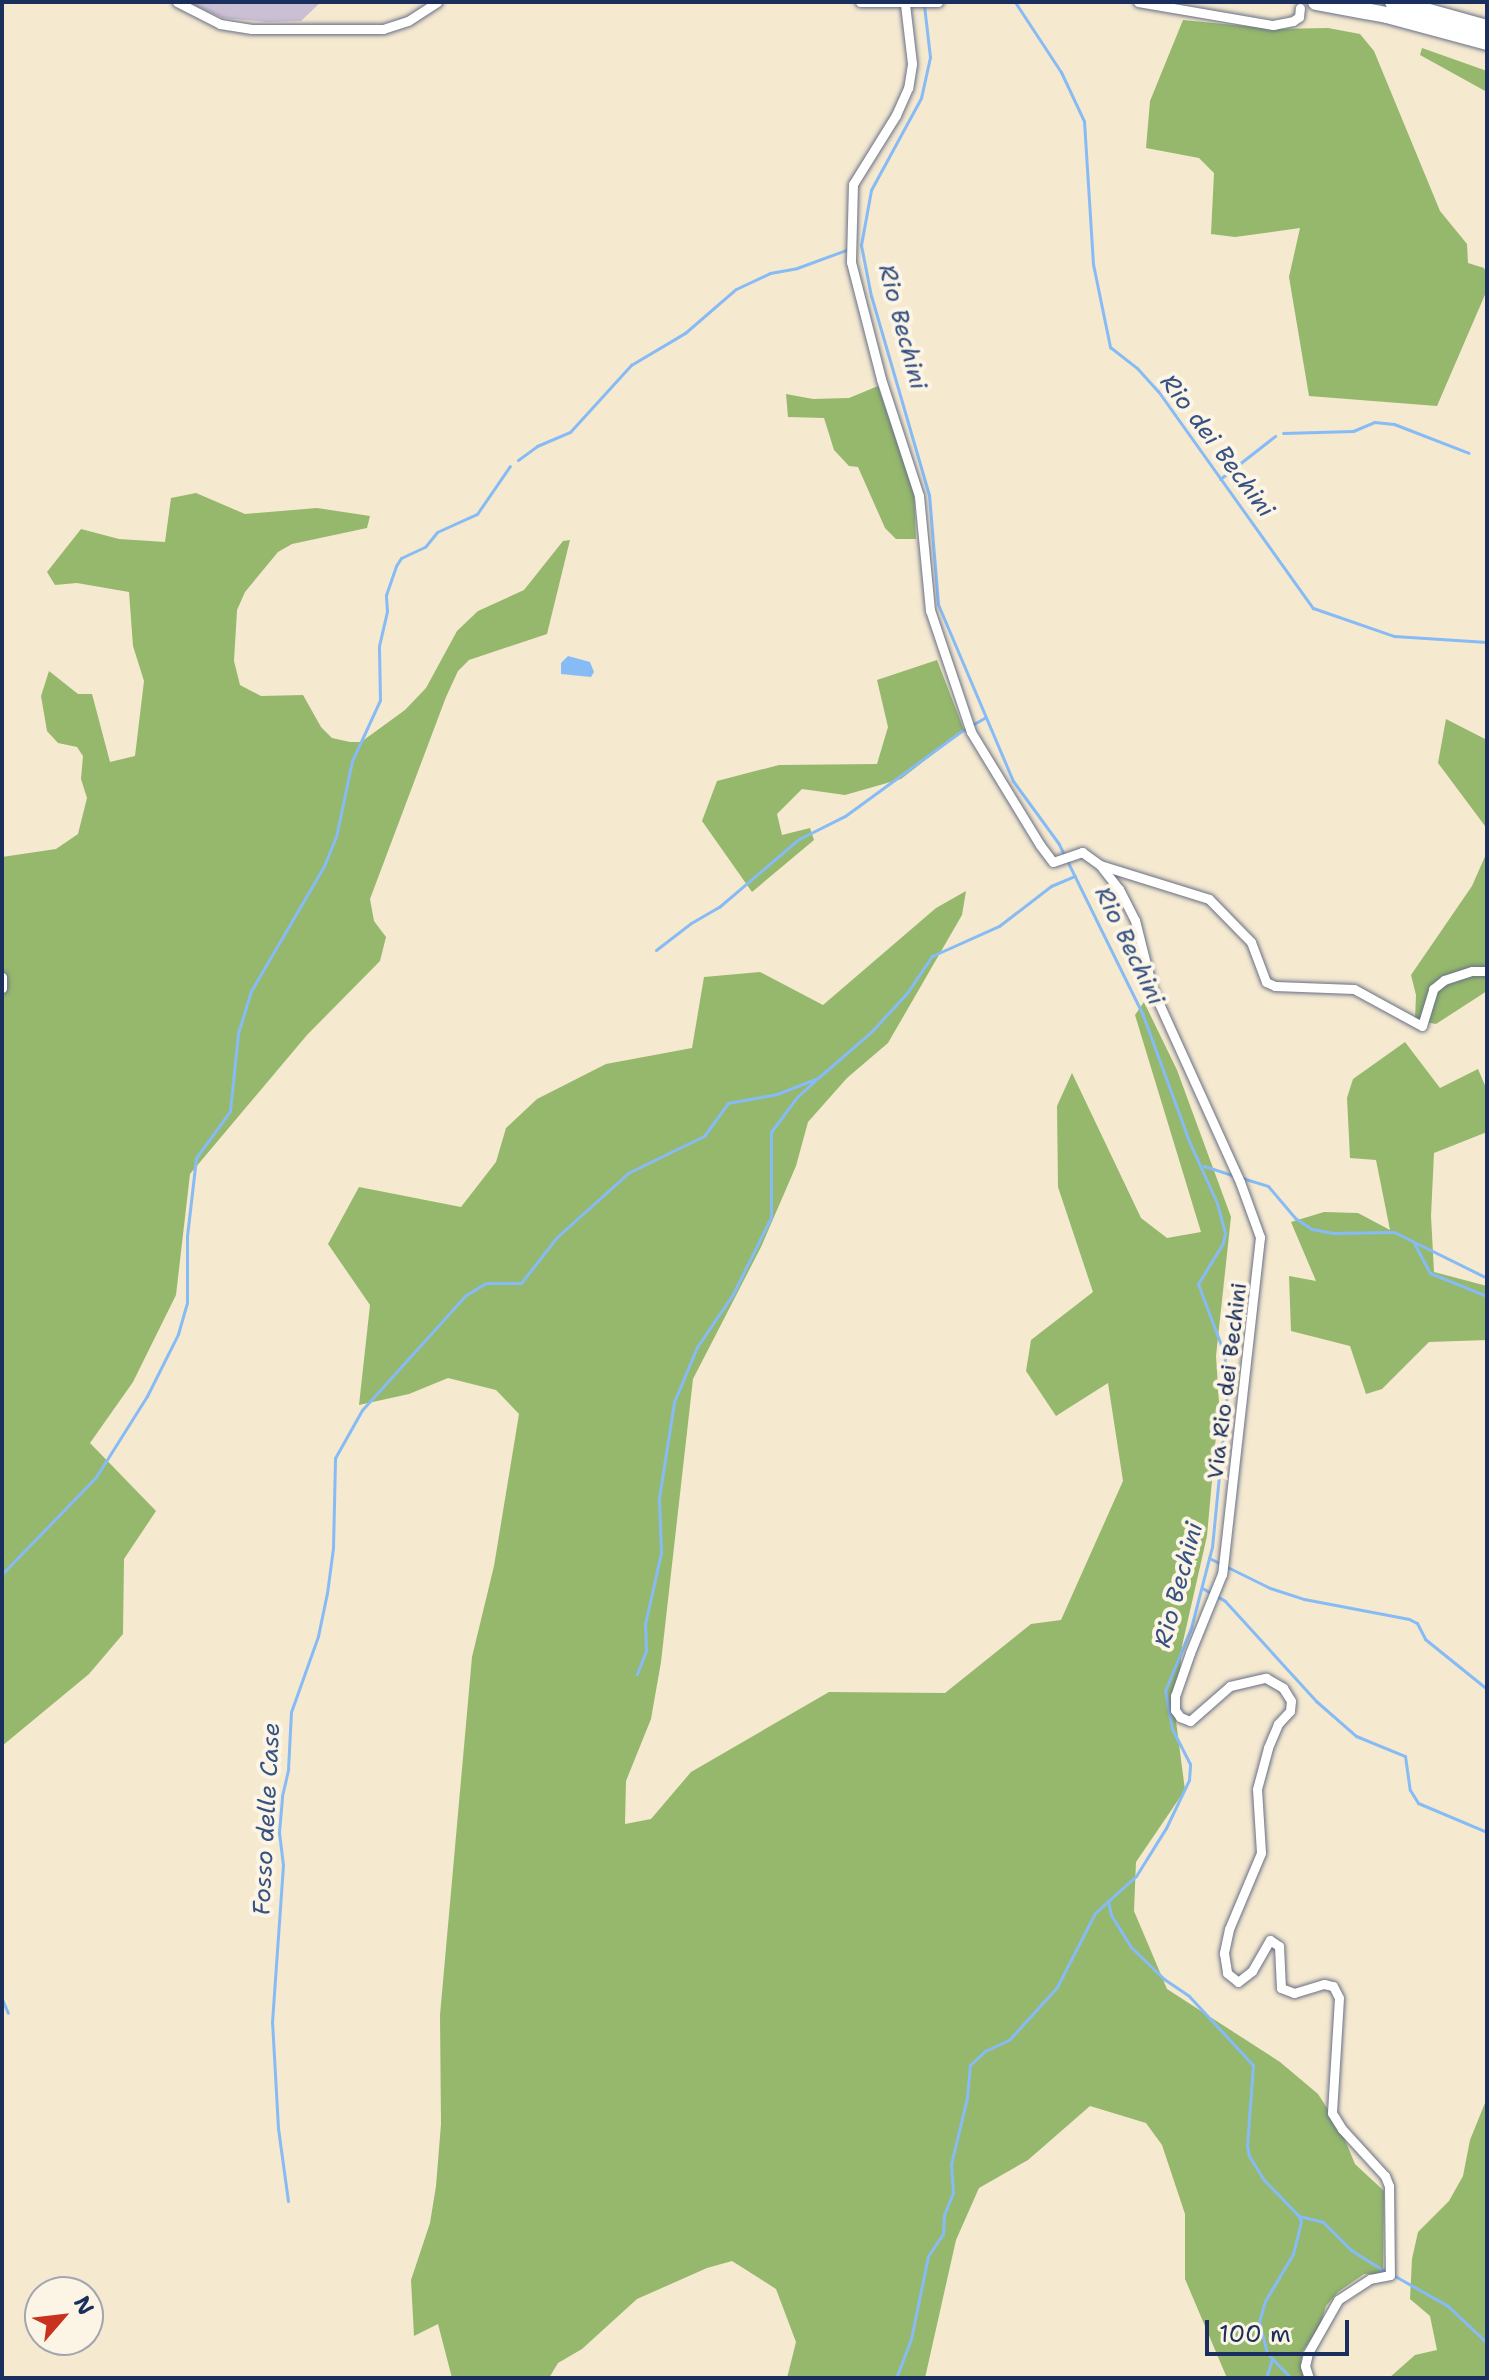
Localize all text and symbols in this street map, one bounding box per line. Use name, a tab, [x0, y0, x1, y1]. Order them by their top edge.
water label: Rio Bechini	[871, 261, 933, 393]
water label: Rio dei Bechini	[1154, 369, 1280, 523]
water label: Rio Bechini	[1088, 882, 1170, 1010]
street label: Via Rio dei Bechini	[1202, 1281, 1252, 1481]
water label: Rio Bechini	[1148, 1519, 1210, 1651]
water label: Fosso delle Case	[248, 1722, 286, 1916]
north arrow	[24, 2276, 104, 2356]
text: N	[67, 2291, 101, 2320]
scale bar	[1209, 2304, 1353, 2354]
text: 100 m	[1219, 2318, 1291, 2350]

